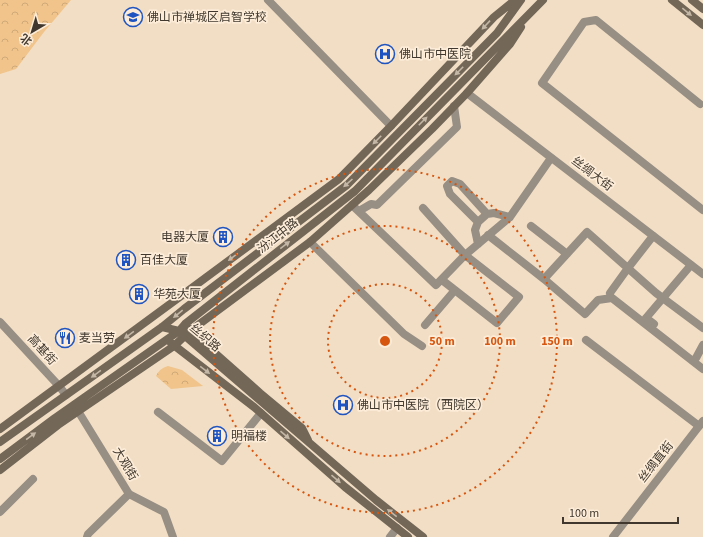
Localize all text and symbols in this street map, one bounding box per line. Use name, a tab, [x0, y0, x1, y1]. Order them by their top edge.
school or university icon: 佛山市禅城区启智学校	[122, 6, 144, 28]
one-way arrow	[682, 8, 693, 17]
place label: 佛山市禅城区启智学校	[147, 9, 267, 26]
north arrow	[12, 12, 52, 52]
one-way arrow	[482, 21, 491, 30]
text: 北	[17, 30, 35, 49]
hospital icon: 佛山市中医院	[374, 43, 396, 65]
place label: 佛山市中医院	[399, 46, 471, 63]
one-way arrow	[454, 66, 464, 76]
one-way arrow	[418, 116, 428, 126]
one-way arrow	[372, 135, 382, 145]
street label: 丝绸大街	[568, 153, 616, 195]
one-way arrow	[343, 179, 353, 188]
street label: 汾江中路	[254, 215, 302, 257]
building icon: 电器大厦	[212, 226, 234, 248]
place label: 电器大厦	[161, 229, 209, 246]
one-way arrow	[280, 241, 291, 250]
building icon: 百佳大厦	[115, 249, 137, 271]
place label: 百佳大厦	[140, 252, 188, 269]
one-way arrow	[228, 253, 239, 262]
building icon: 华苑大厦	[128, 283, 150, 305]
place label: 华苑大厦	[153, 286, 201, 303]
one-way arrow	[173, 309, 183, 318]
street label: 丝织路	[186, 320, 224, 356]
restaurant icon: 麦当劳	[54, 327, 76, 349]
place label: 麦当劳	[79, 330, 115, 347]
street label: 高基街	[24, 331, 60, 369]
one-way arrow	[124, 331, 134, 339]
text: 50 m	[429, 333, 455, 350]
text: 100 m	[484, 333, 516, 350]
text: 150 m	[541, 333, 573, 350]
centre of rings	[378, 334, 392, 348]
one-way arrow	[200, 365, 211, 374]
one-way arrow	[90, 370, 101, 378]
hospital icon: 佛山市中医院（西院区）	[332, 394, 354, 416]
place label: 佛山市中医院（西院区）	[357, 397, 489, 414]
building icon: 明福楼	[206, 425, 228, 447]
place label: 明福楼	[231, 428, 267, 445]
one-way arrow	[280, 430, 291, 439]
one-way arrow	[26, 432, 37, 440]
street label: 丝绸直街	[635, 438, 677, 486]
street label: 大观街	[108, 444, 142, 484]
one-way arrow	[331, 474, 341, 484]
scale bar	[563, 499, 678, 525]
text: 100 m	[569, 505, 599, 522]
one-way arrow	[387, 509, 398, 518]

